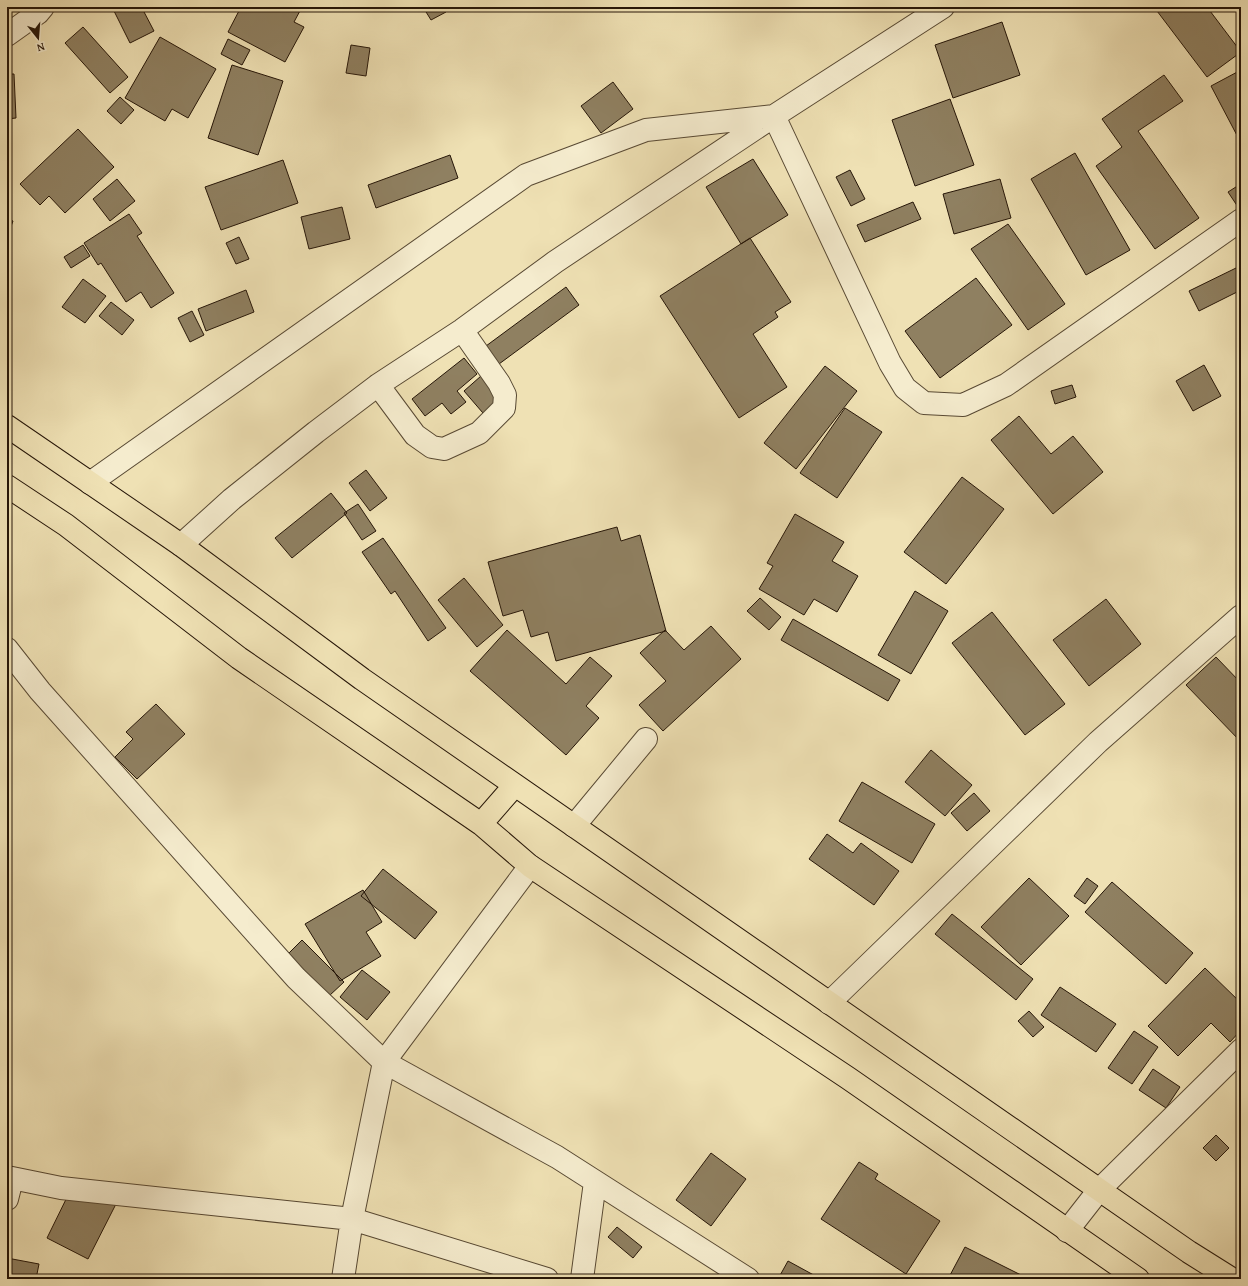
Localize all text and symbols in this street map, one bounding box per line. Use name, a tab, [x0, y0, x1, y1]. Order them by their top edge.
north arrow	[18, 18, 58, 58]
text: N	[34, 39, 47, 56]

